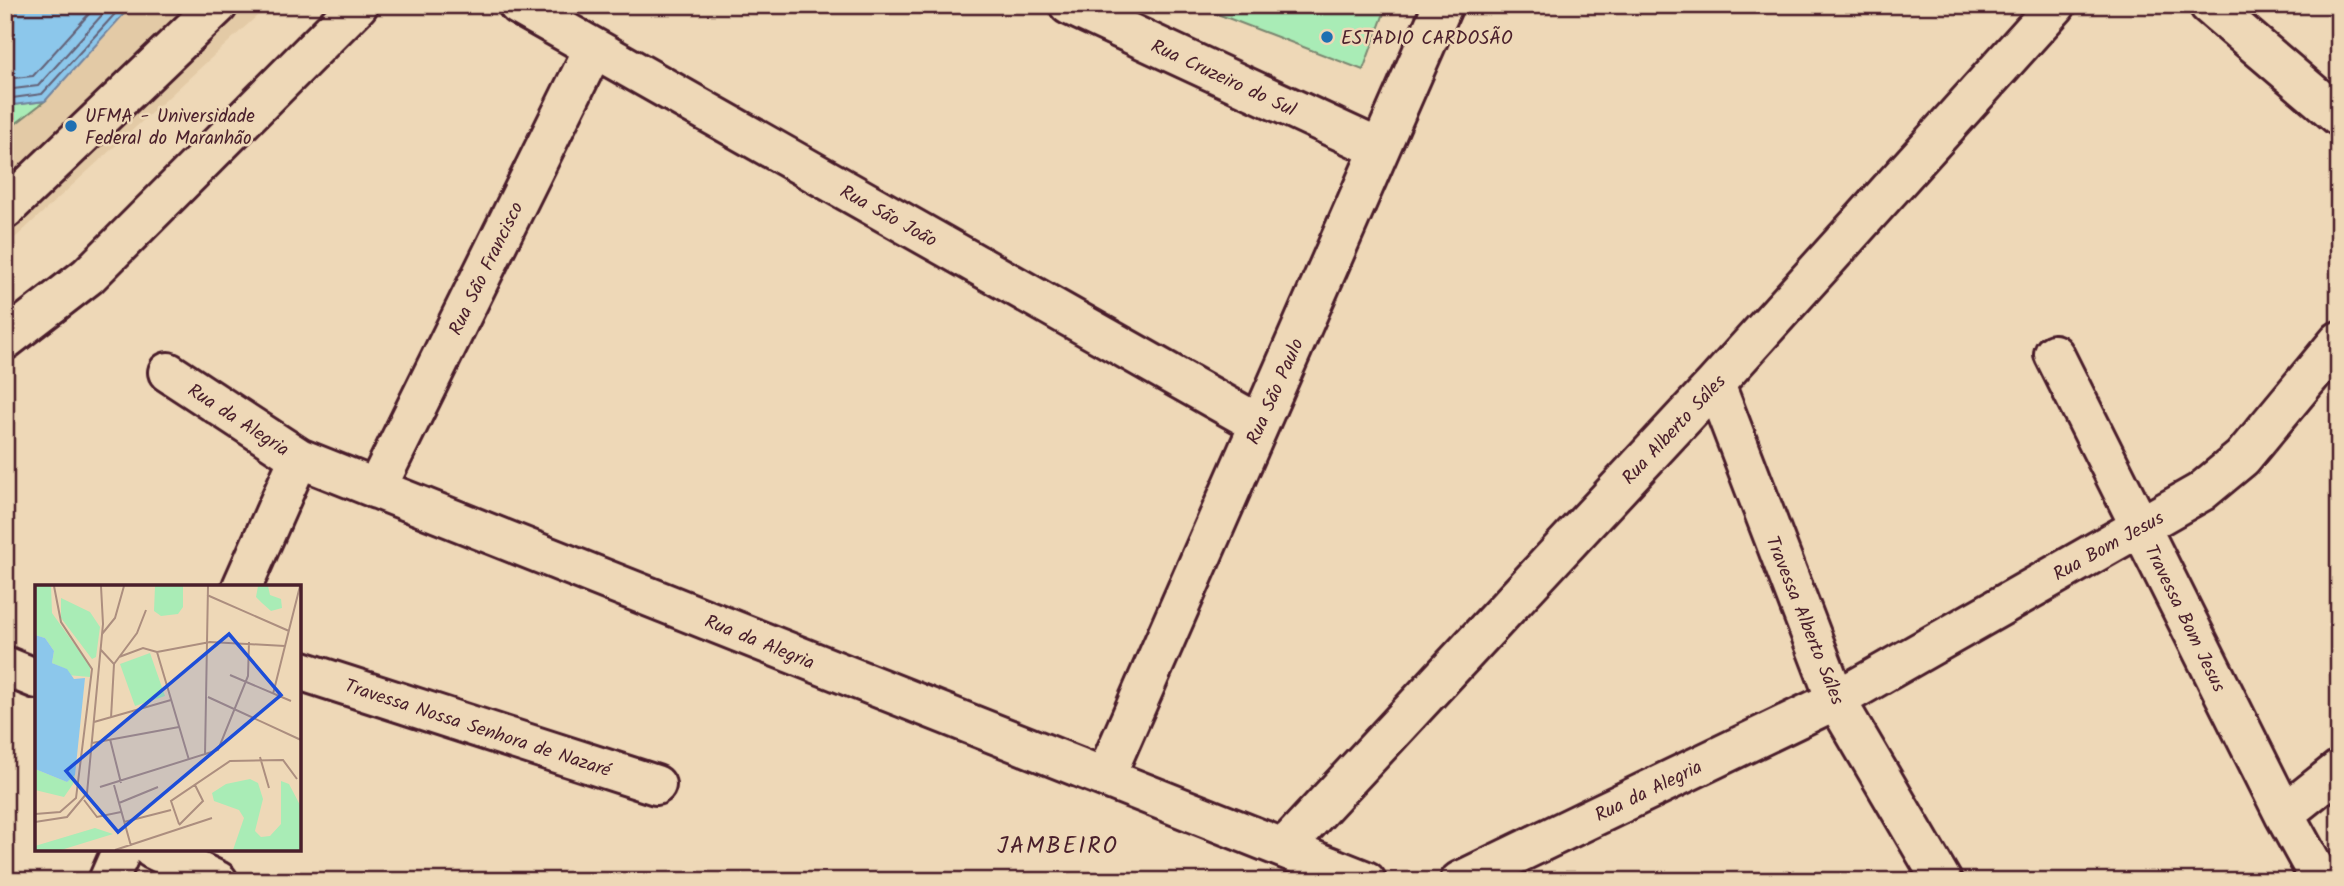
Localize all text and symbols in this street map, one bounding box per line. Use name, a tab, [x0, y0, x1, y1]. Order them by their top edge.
place label: ESTADIO CARDOSÃO	[1341, 24, 1513, 54]
marker: ESTADIO CARDOSÃO	[1319, 29, 1335, 45]
street label: Rua Cruzeiro do Sul	[1146, 32, 1301, 126]
place label: UFMA - Universidade Federal do Maranhão	[85, 102, 255, 154]
marker: UFMA - Universidade Federal do Maranhão	[63, 118, 79, 134]
street label: Rua São João	[834, 178, 942, 256]
street label: Rua São Francisco	[441, 197, 532, 341]
street label: Rua São Paulo	[1239, 334, 1313, 450]
street label: Rua Alberto Sáles	[1615, 368, 1734, 492]
street label: Rua da Alegria	[181, 376, 295, 465]
street label: Rua Bom Jesus	[2048, 504, 2170, 590]
street label: Travessa Alberto Sáles	[1757, 532, 1852, 710]
street label: Travessa Bom Jesus	[2135, 540, 2233, 698]
inset map	[35, 585, 301, 851]
street label: Rua da Alegria	[700, 607, 819, 679]
street label: Travessa Nossa Senhora de Nazaré	[340, 672, 615, 786]
street label: Rua da Alegria	[1590, 753, 1708, 831]
district label: JAMBEIRO	[997, 829, 1119, 865]

